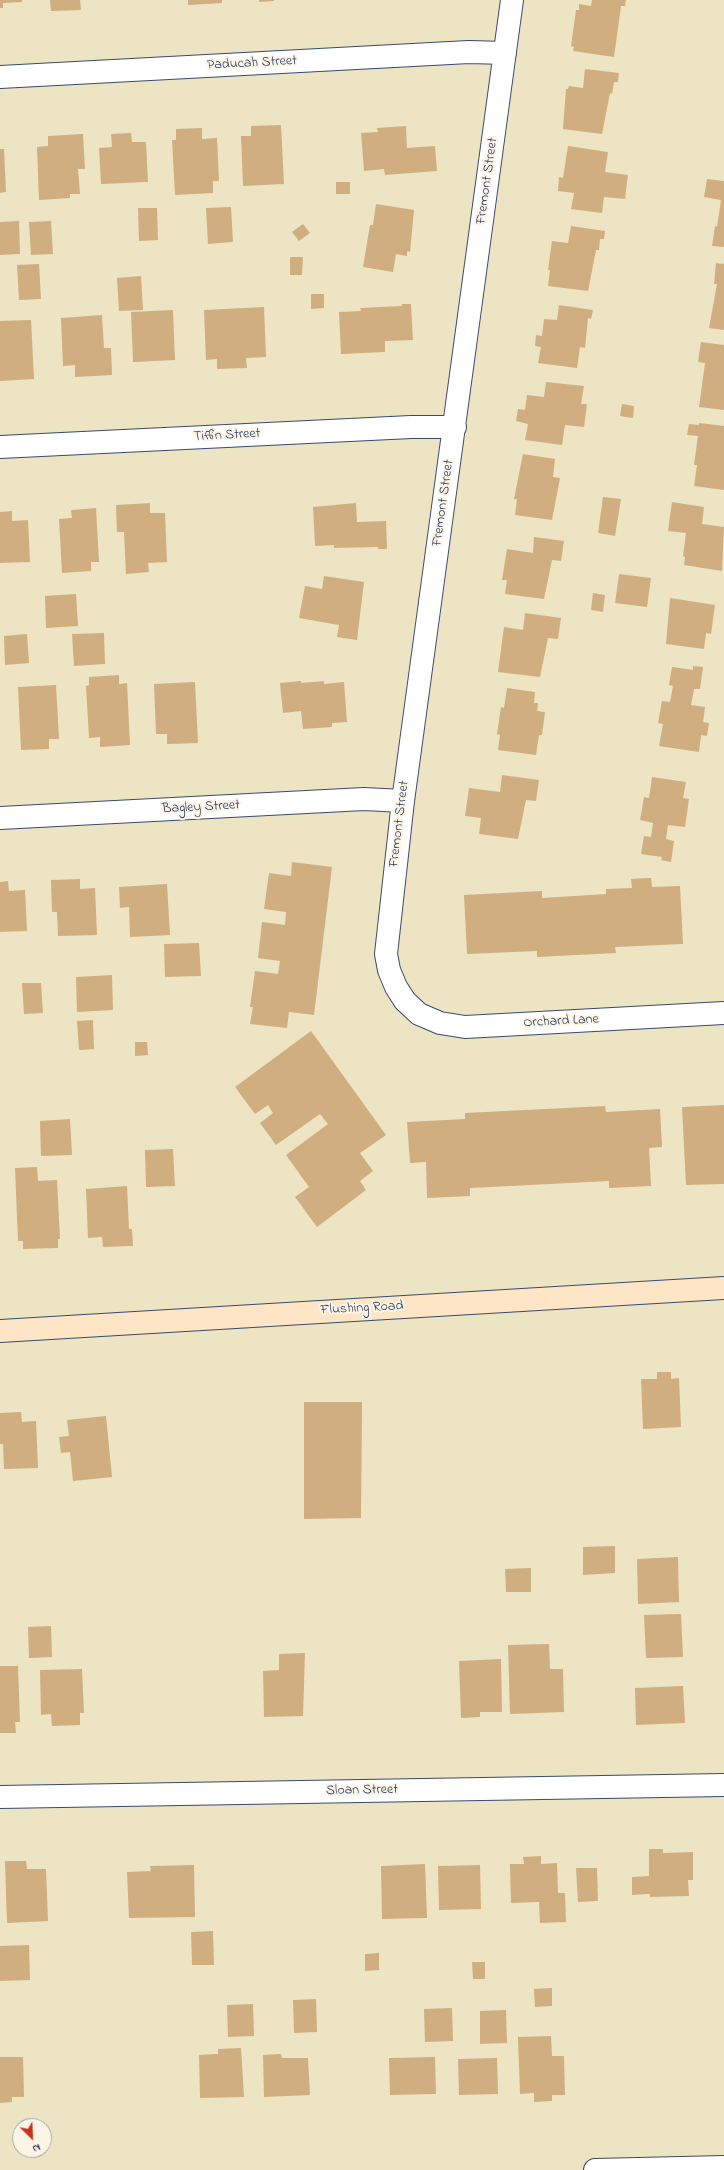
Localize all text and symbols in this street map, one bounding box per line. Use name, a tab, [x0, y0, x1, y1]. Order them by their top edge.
street label: Paducah Street	[207, 53, 297, 75]
street label: Fremont Street	[474, 137, 502, 225]
street label: Tiffin Street	[193, 426, 261, 446]
street label: Fremont Street	[430, 459, 458, 547]
street label: Fremont Street	[386, 780, 414, 868]
street label: Bagley Street	[162, 798, 240, 818]
street label: Orchard Lane	[523, 1012, 599, 1032]
street label: Flushing Road	[320, 1298, 404, 1320]
street label: Sloan Street	[326, 1782, 398, 1800]
north arrow	[12, 2118, 52, 2158]
text: N	[30, 2139, 43, 2157]

